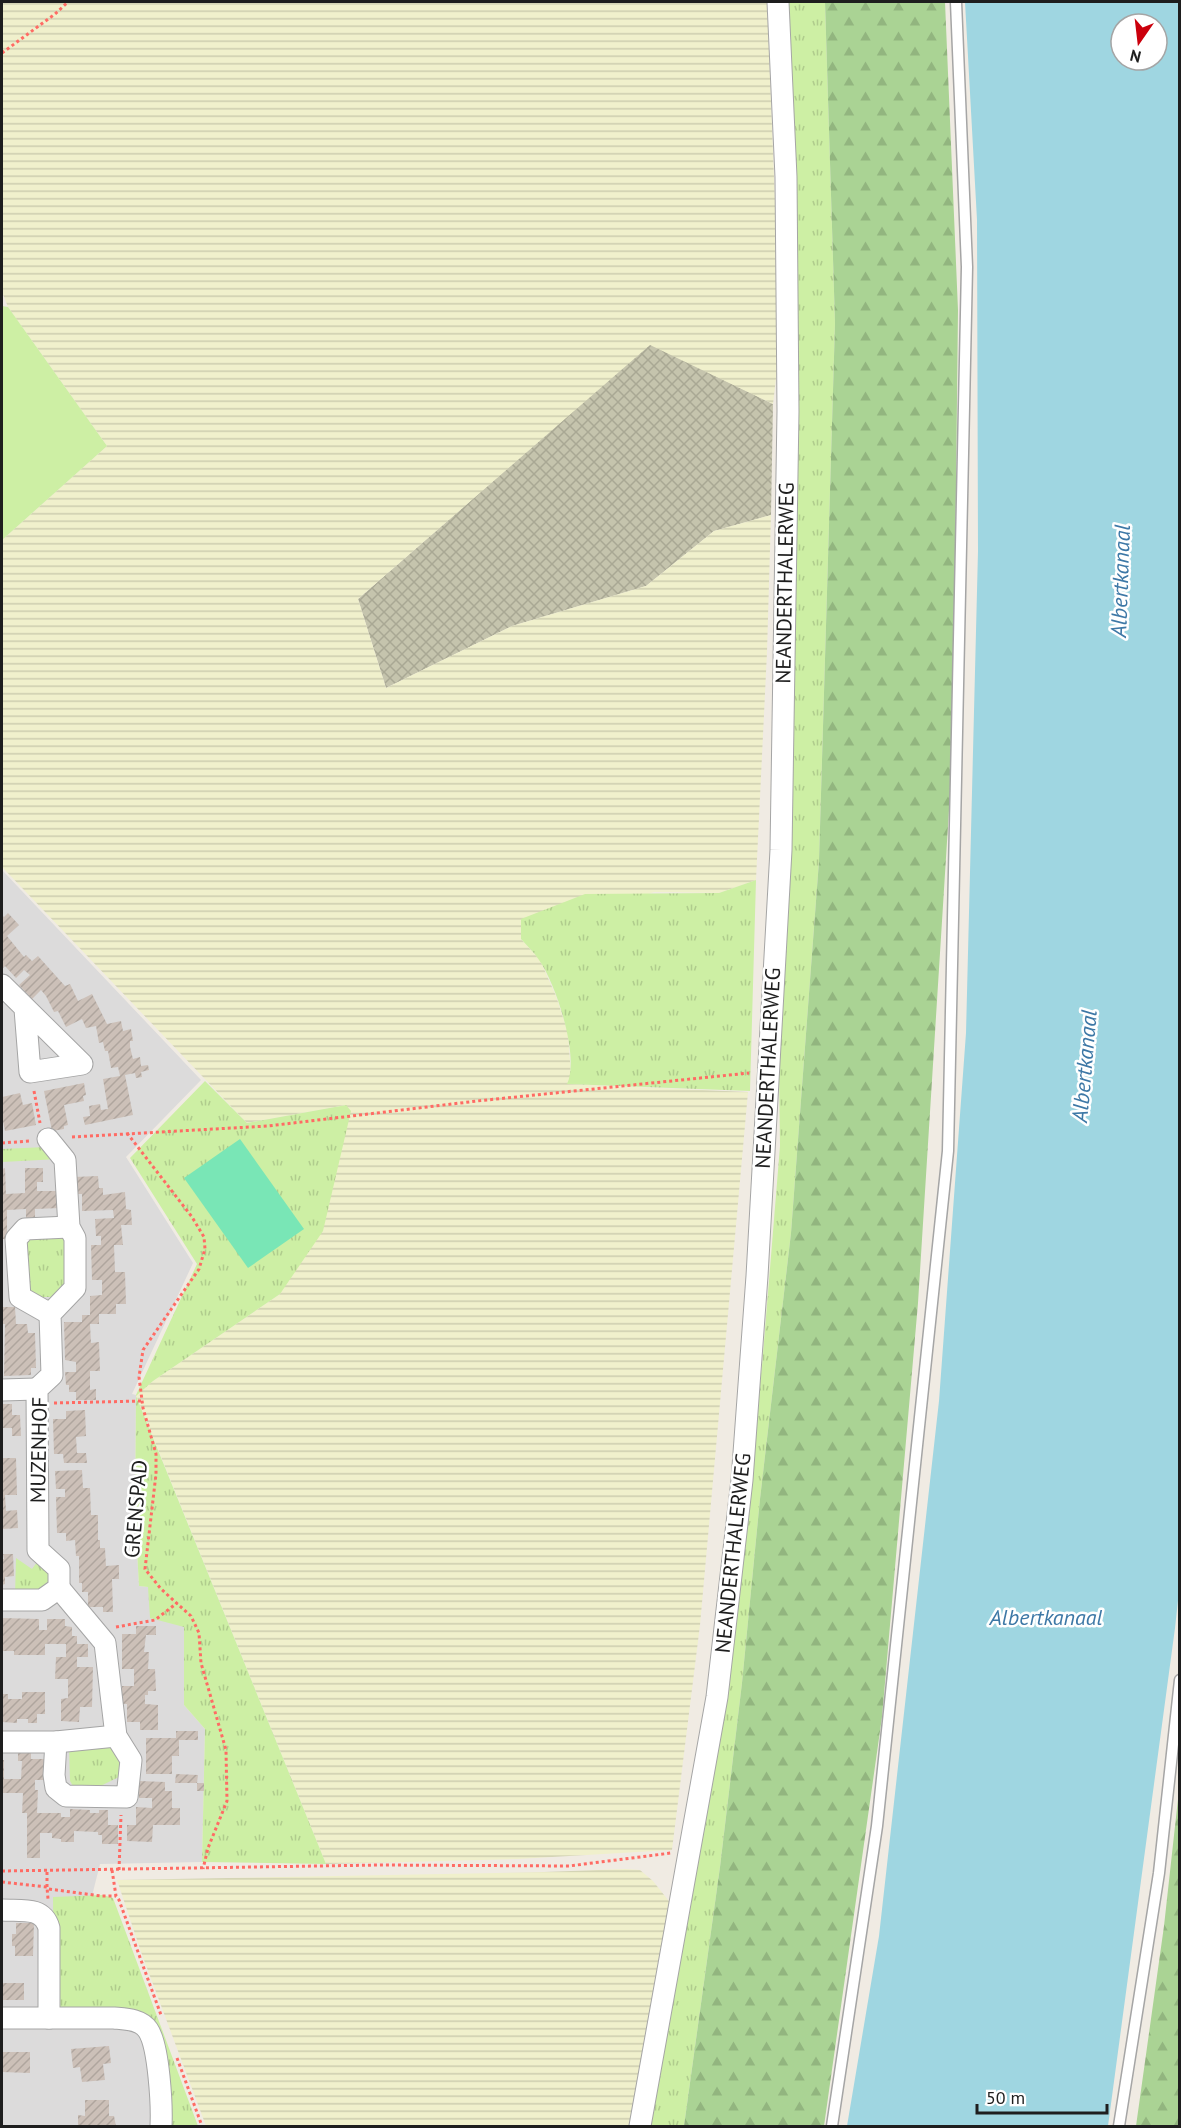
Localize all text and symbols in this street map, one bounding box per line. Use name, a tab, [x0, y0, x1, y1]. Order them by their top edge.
north arrow	[1109, 12, 1169, 72]
text: N	[1128, 46, 1143, 68]
street label: NEANDERTHALERWEG	[769, 482, 800, 684]
water label: Albertkanaal	[1104, 524, 1136, 639]
street label: NEANDERTHALERWEG	[749, 967, 786, 1169]
water label: Albertkanaal	[1065, 1009, 1103, 1124]
street label: MUZENHOF	[24, 1397, 53, 1503]
street label: NEANDERTHALERWEG	[709, 1451, 756, 1654]
street label: GRENSPAD	[118, 1459, 153, 1559]
water label: Albertkanaal	[989, 1603, 1102, 1631]
scale bar	[977, 2077, 1108, 2115]
text: 50 m	[986, 2086, 1025, 2109]

